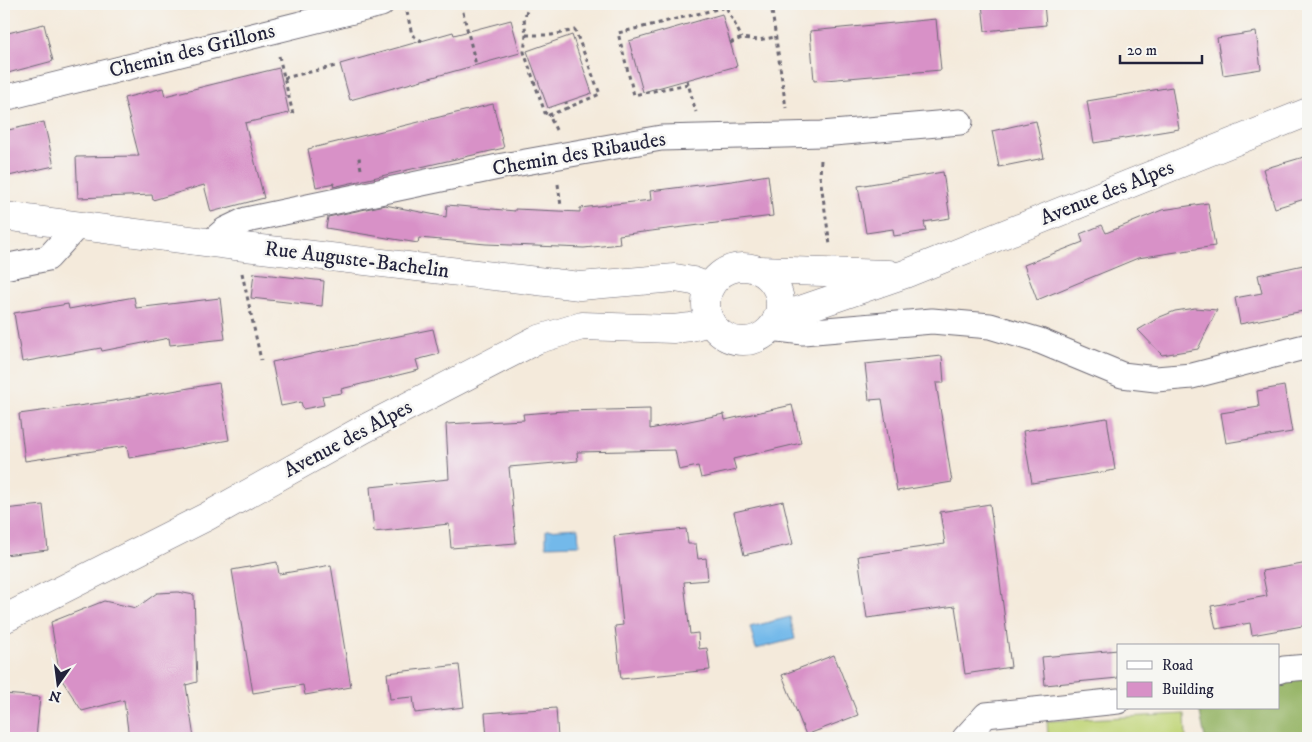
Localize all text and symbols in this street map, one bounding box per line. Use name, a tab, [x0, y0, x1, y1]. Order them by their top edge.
street label: Chemin des Grillons	[107, 18, 277, 84]
scale bar	[1120, 32, 1202, 64]
text: 20 m	[1127, 41, 1157, 60]
street label: Chemin des Ribaudes	[490, 126, 668, 182]
street label: Avenue des Alpes	[1036, 154, 1178, 232]
street label: Rue Auguste-Bachelin	[263, 236, 451, 284]
street label: Avenue des Alpes	[279, 394, 417, 484]
legend	[1117, 644, 1280, 710]
text: Road	[1162, 656, 1194, 675]
north arrow	[32, 660, 82, 710]
text: Building	[1162, 680, 1214, 699]
text: N	[47, 685, 63, 706]

